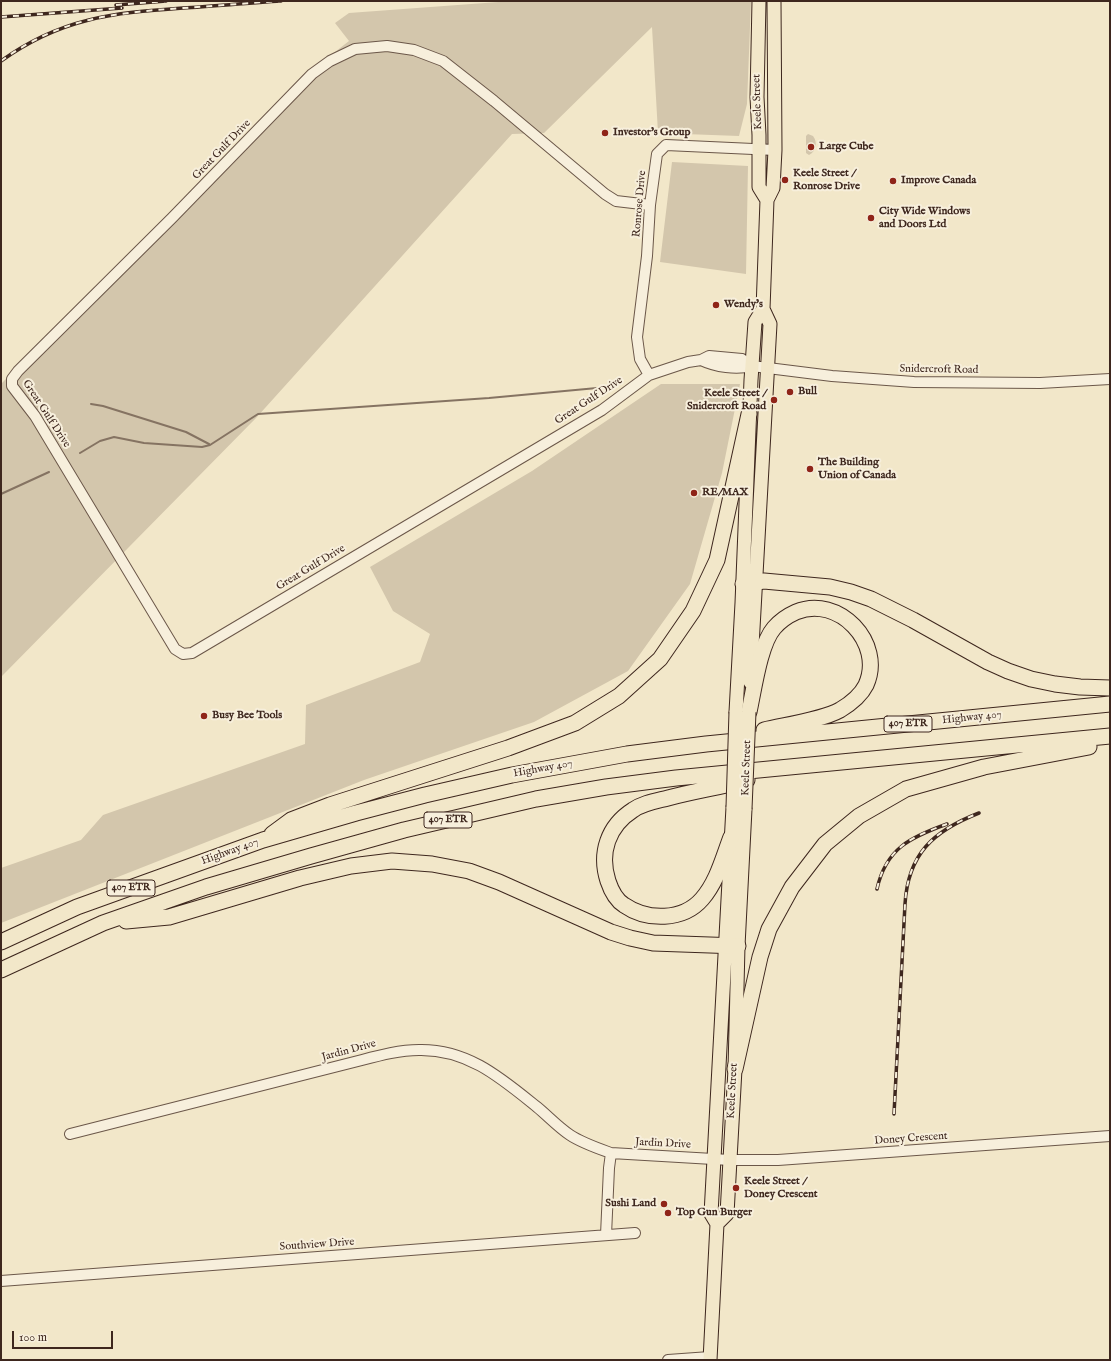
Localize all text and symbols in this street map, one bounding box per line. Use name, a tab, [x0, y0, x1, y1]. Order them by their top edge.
street label: Keele Street	[750, 74, 766, 130]
street label: Great Gulf Drive	[190, 117, 254, 183]
place label: Investor's Group	[613, 126, 690, 140]
marker: Investor's Group	[600, 128, 610, 138]
place label: Large Cube	[819, 140, 874, 154]
marker: Large Cube	[806, 142, 816, 152]
place label: Keele Street / Ronrose Drive	[793, 167, 860, 193]
street label: Ronrose Drive	[631, 170, 649, 238]
place label: Improve Canada	[901, 174, 976, 188]
marker: Keele Street / Ronrose Drive	[780, 175, 790, 185]
marker: Improve Canada	[888, 176, 898, 186]
place label: City Wide Windows and Doors Ltd	[879, 205, 970, 231]
marker: City Wide Windows and Doors Ltd	[866, 213, 876, 223]
place label: Wendy's	[724, 298, 763, 312]
marker: Wendy's	[711, 300, 721, 310]
street label: Snidercroft Road	[899, 363, 979, 377]
street label: Great Gulf Drive	[553, 374, 625, 428]
street label: Great Gulf Drive	[19, 378, 73, 450]
place label: Bull	[798, 385, 817, 399]
place label: Keele Street / Snidercroft Road	[687, 387, 766, 413]
marker: Bull	[785, 387, 795, 397]
marker: Keele Street / Snidercroft Road	[769, 395, 779, 405]
place label: The Building Union of Canada	[818, 456, 896, 482]
marker: The Building Union of Canada	[805, 464, 815, 474]
place label: RE/MAX	[702, 486, 748, 500]
marker: RE/MAX	[689, 488, 699, 498]
street label: Great Gulf Drive	[274, 542, 348, 594]
street label: Highway 407	[942, 708, 1002, 728]
place label: Busy Bee Tools	[212, 709, 282, 723]
marker: Busy Bee Tools	[199, 711, 209, 721]
road number: 407 ETR	[884, 716, 932, 732]
street label: Keele Street	[739, 740, 755, 796]
street label: Highway 407	[512, 757, 574, 781]
road number: 407 ETR	[424, 812, 472, 828]
street label: Highway 407	[200, 836, 260, 868]
road number: 407 ETR	[107, 880, 155, 896]
street label: Jardin Drive	[320, 1037, 378, 1065]
street label: Keele Street	[725, 1063, 741, 1119]
street label: Doney Crescent	[874, 1130, 948, 1148]
street label: Jardin Drive	[635, 1136, 691, 1152]
place label: Keele Street / Doney Crescent	[744, 1175, 818, 1201]
marker: Keele Street / Doney Crescent	[731, 1183, 741, 1193]
place label: Sushi Land	[605, 1197, 656, 1211]
marker: Sushi Land	[659, 1199, 669, 1209]
place label: Top Gun Burger	[676, 1206, 752, 1220]
marker: Top Gun Burger	[663, 1208, 673, 1218]
street label: Southview Drive	[279, 1236, 355, 1254]
scale bar	[14, 1323, 115, 1349]
text: 100 m	[19, 1330, 47, 1345]

